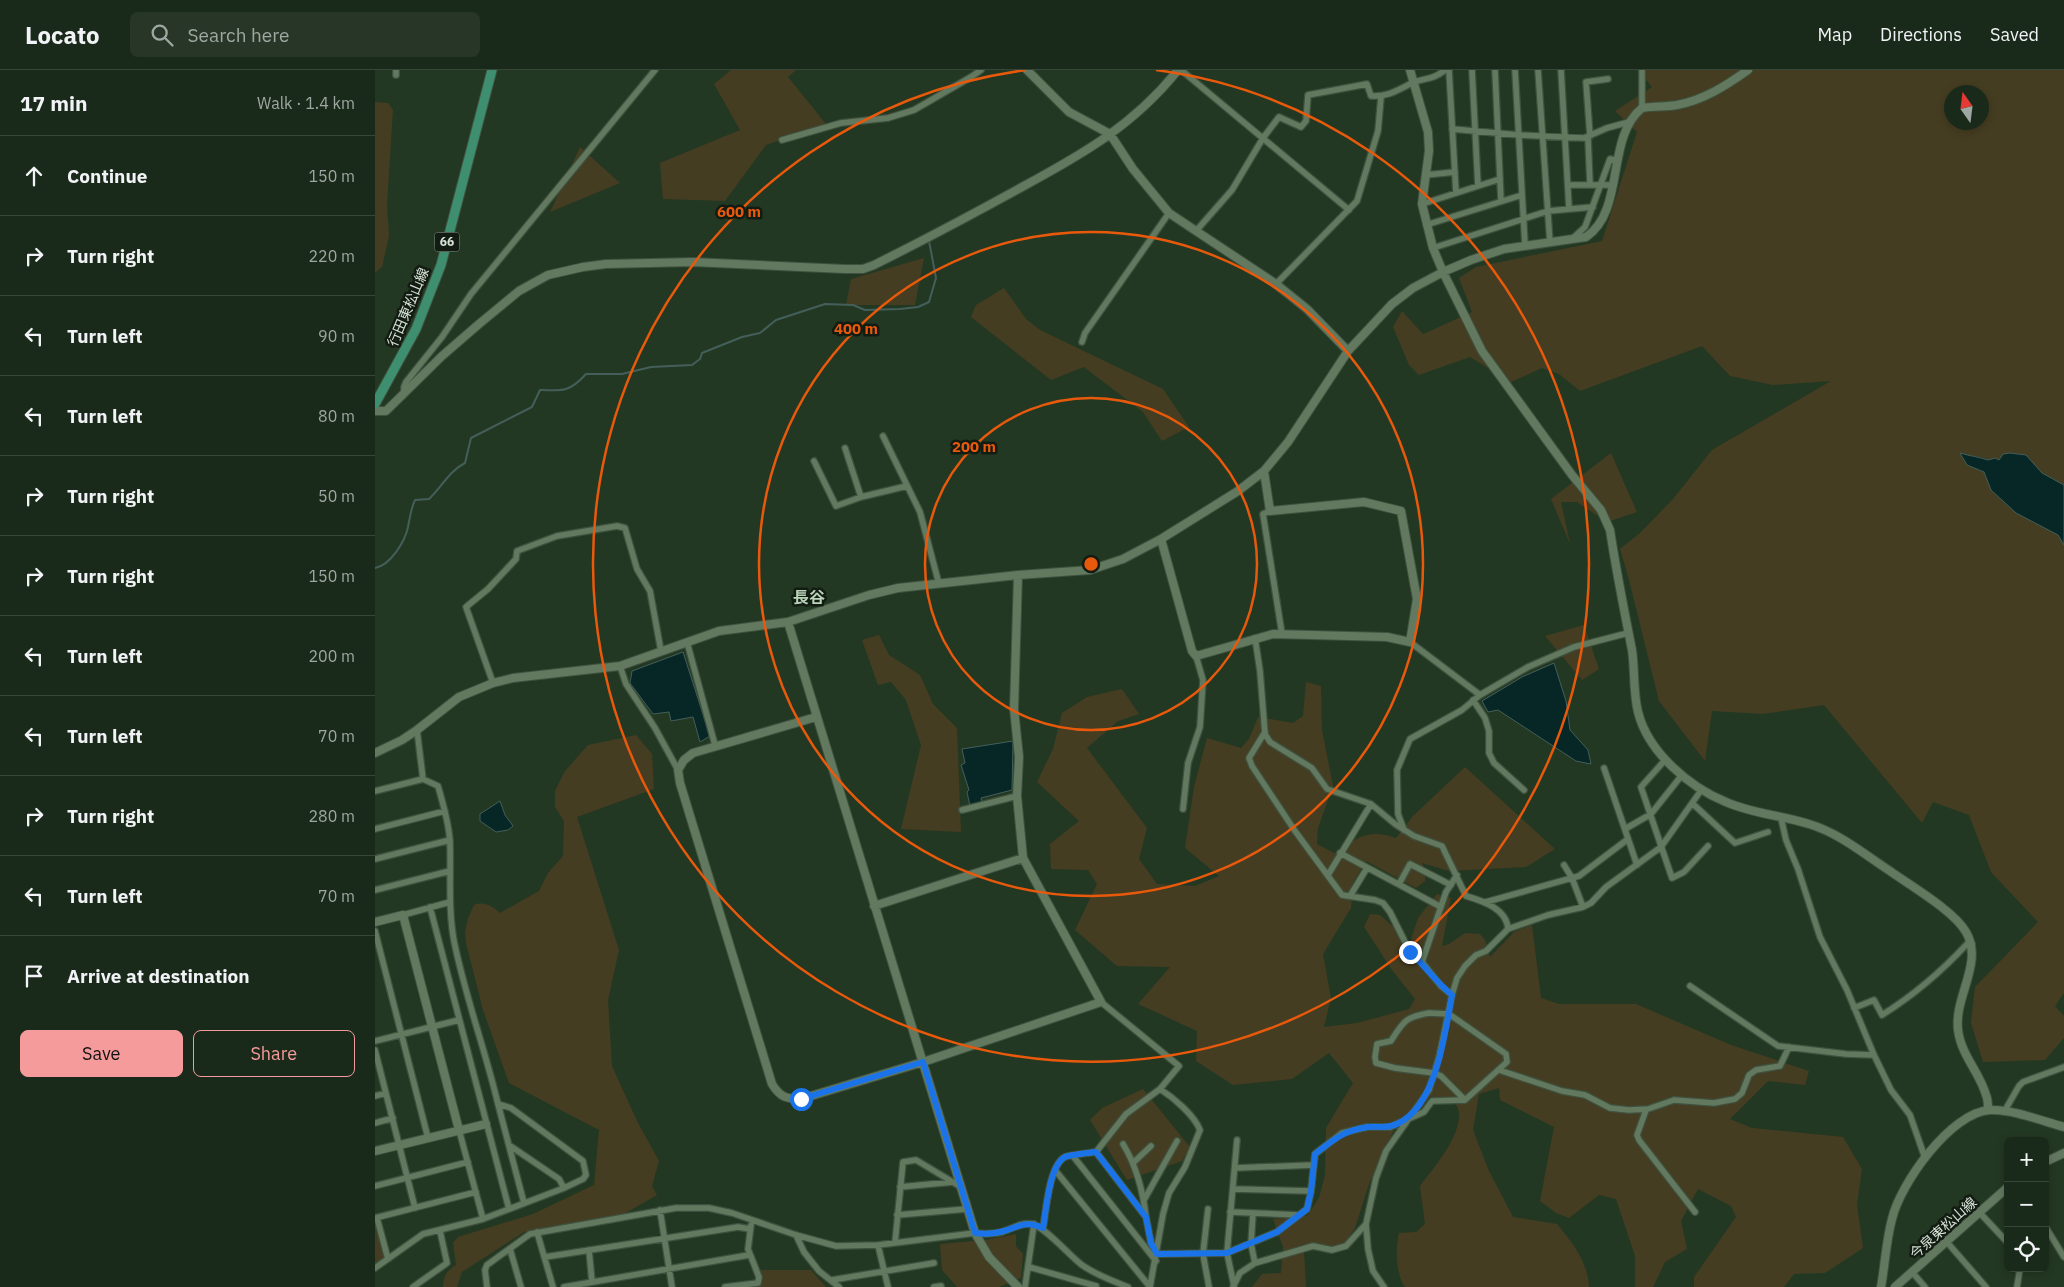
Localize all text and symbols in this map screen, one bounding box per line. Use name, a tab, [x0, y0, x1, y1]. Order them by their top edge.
search box	[130, 12, 480, 57]
text: Locato	[25, 19, 100, 51]
icon: search	[148, 21, 176, 49]
text: Search here	[188, 23, 289, 47]
text: Map	[1817, 23, 1852, 46]
text: Directions	[1880, 23, 1962, 46]
text: Saved	[1990, 23, 2039, 46]
north arrow	[1944, 85, 1989, 130]
text: 17 min	[20, 89, 87, 117]
text: Walk · 1.4 km	[257, 93, 355, 113]
icon: ahead	[20, 162, 48, 190]
text: Continue	[67, 164, 147, 188]
text: 150 m	[308, 166, 355, 186]
text: 600 m	[717, 202, 761, 221]
road number: 66	[435, 232, 459, 252]
icon: right	[20, 242, 48, 270]
text: Turn right	[67, 244, 154, 268]
text: 220 m	[308, 246, 355, 266]
street label: 行田東松山線	[383, 265, 433, 349]
text: 400 m	[834, 319, 878, 338]
icon: left	[20, 322, 48, 350]
text: Turn left	[67, 324, 143, 348]
text: 90 m	[318, 326, 355, 346]
icon: left	[20, 402, 48, 430]
text: Turn left	[67, 404, 143, 428]
text: 80 m	[318, 406, 355, 426]
text: 200 m	[952, 437, 996, 456]
icon: right	[20, 482, 48, 510]
text: Turn right	[67, 484, 154, 508]
text: 50 m	[318, 486, 355, 506]
centre of rings	[1082, 555, 1100, 573]
icon: right	[20, 562, 48, 590]
text: Turn right	[67, 564, 154, 588]
text: 150 m	[308, 566, 355, 586]
district label: 長谷	[793, 587, 825, 607]
icon: left	[20, 642, 48, 670]
text: Turn left	[67, 644, 143, 668]
text: 200 m	[308, 646, 355, 666]
icon: left	[20, 722, 48, 750]
text: Turn left	[67, 724, 143, 748]
text: 70 m	[318, 726, 355, 746]
icon: right	[20, 802, 48, 830]
text: Turn right	[67, 804, 154, 828]
text: 280 m	[308, 806, 355, 826]
icon: left	[20, 882, 48, 910]
text: Turn left	[67, 884, 143, 908]
text: 70 m	[318, 886, 355, 906]
route end	[1399, 941, 1422, 964]
icon: arrive	[20, 962, 48, 990]
text: Arrive at destination	[67, 964, 250, 988]
button: Save	[20, 1030, 183, 1077]
button: Share	[193, 1030, 355, 1077]
route start	[790, 1088, 813, 1111]
map controls	[2004, 1137, 2049, 1272]
button: +	[2004, 1137, 2049, 1182]
button: −	[2004, 1182, 2049, 1227]
street label: 今泉東松山線	[1906, 1193, 1980, 1263]
button: locate	[2004, 1227, 2049, 1272]

